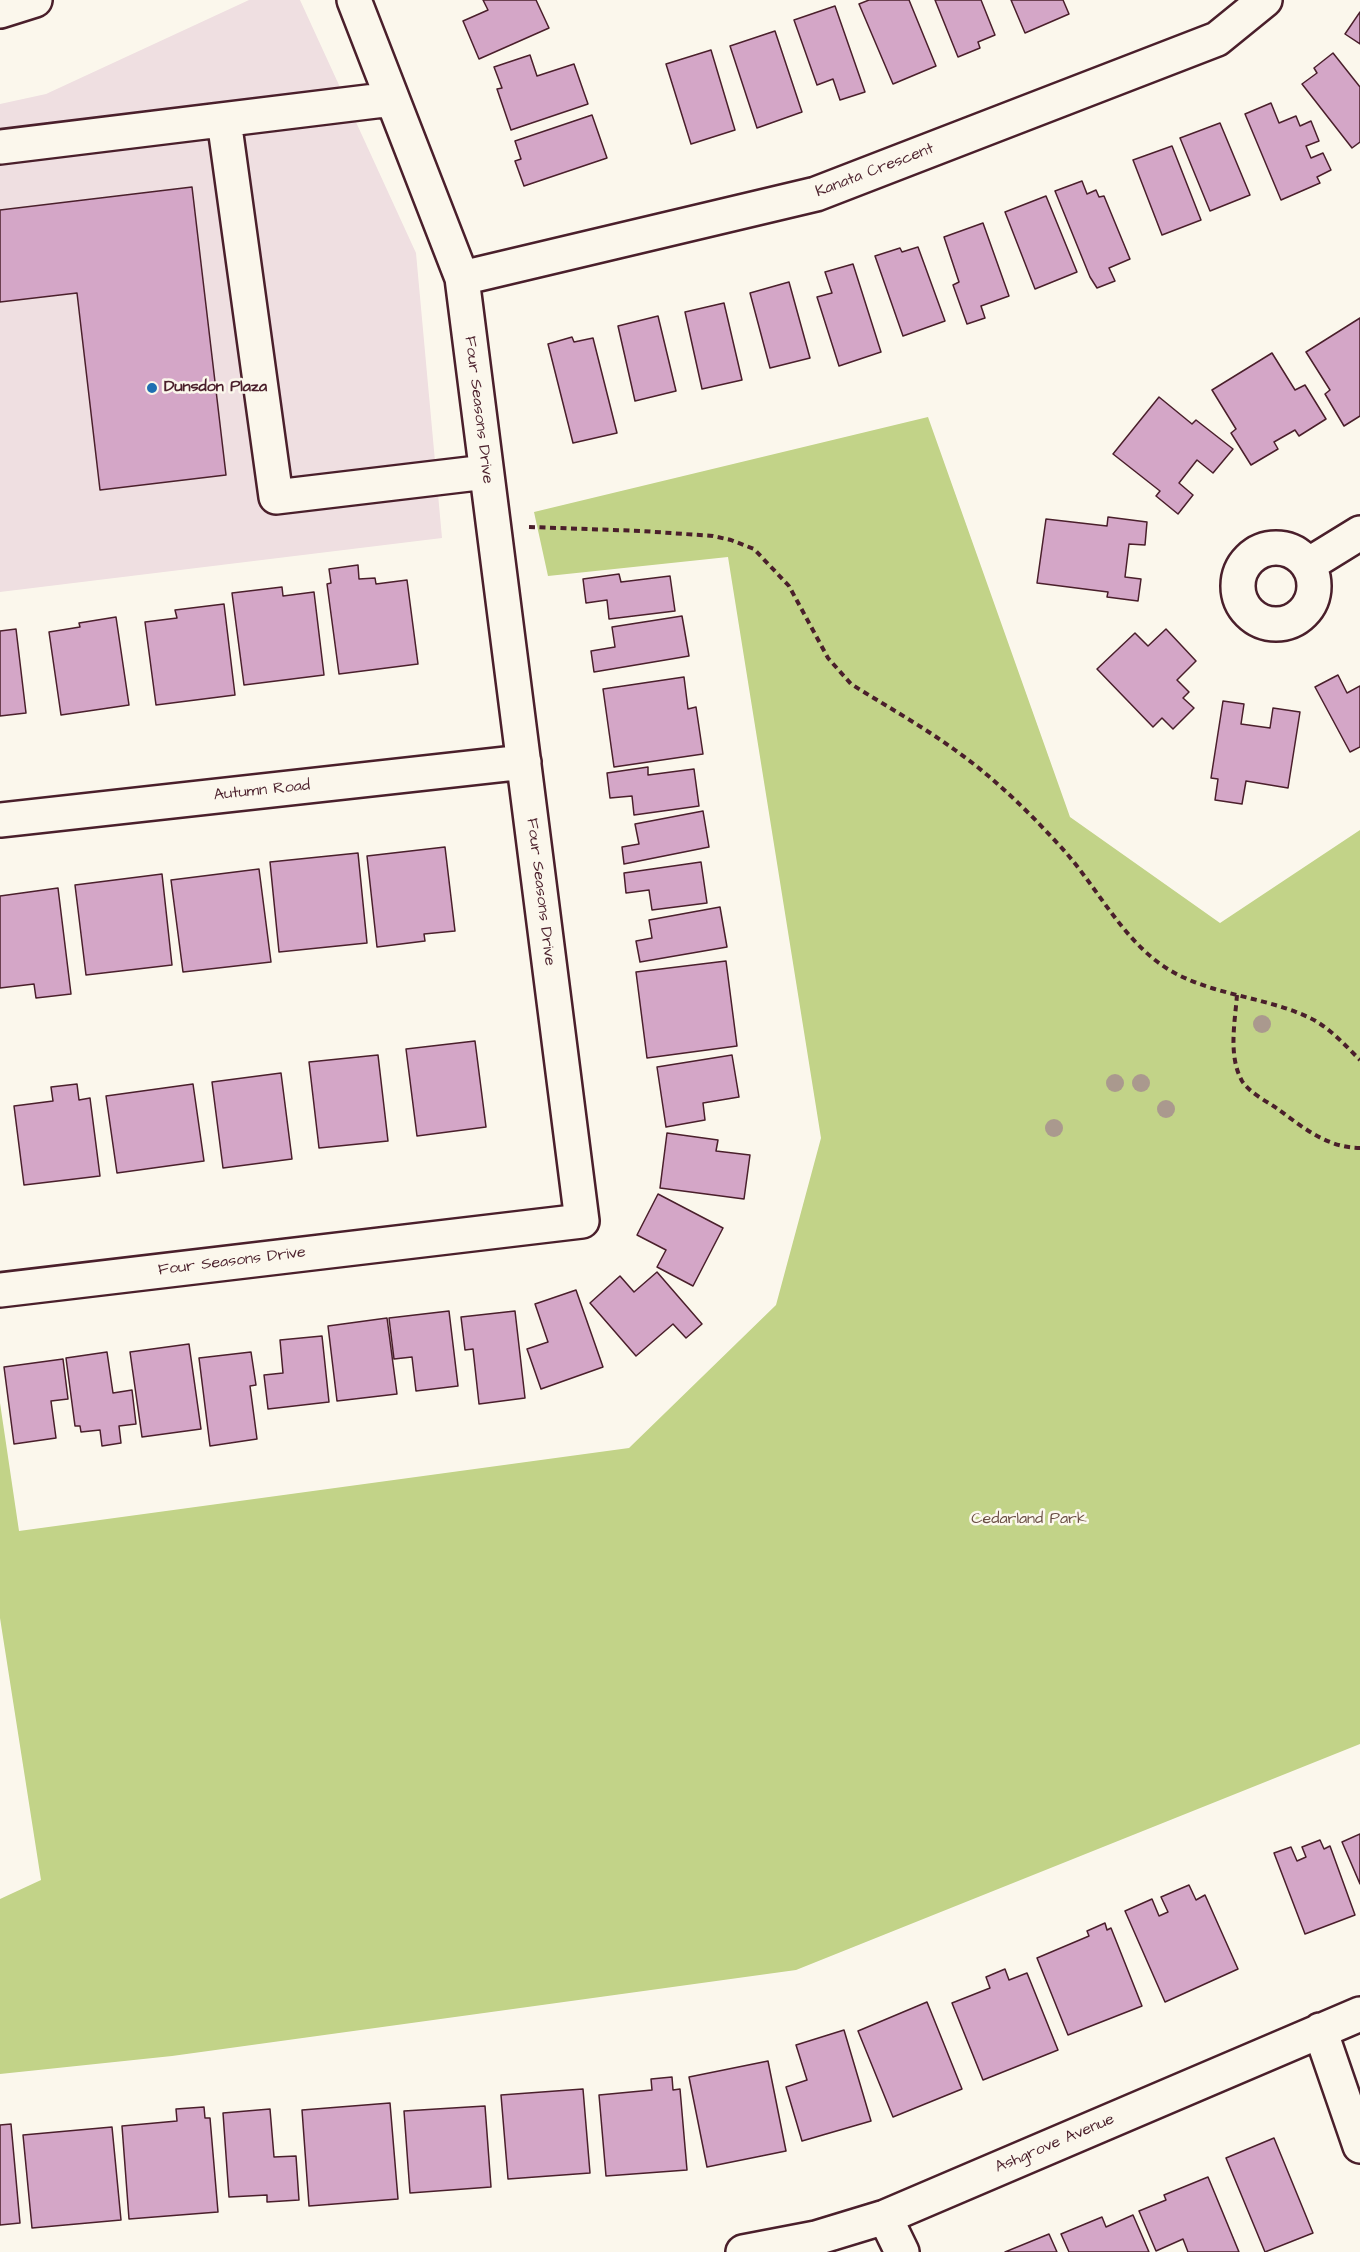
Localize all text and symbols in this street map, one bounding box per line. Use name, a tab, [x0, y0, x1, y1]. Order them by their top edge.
street label: Kanata Crescent	[813, 140, 937, 202]
street label: Four Seasons Drive	[459, 335, 497, 485]
place label: Dunsdon Plaza	[164, 378, 267, 398]
marker: Dunsdon Plaza	[145, 381, 159, 395]
street label: Autumn Road	[213, 776, 311, 806]
street label: Four Seasons Drive	[521, 817, 559, 967]
street label: Four Seasons Drive	[157, 1243, 307, 1281]
park label: Cedarland Park	[971, 1510, 1087, 1530]
street label: Ashgrove Avenue	[993, 2110, 1117, 2178]

